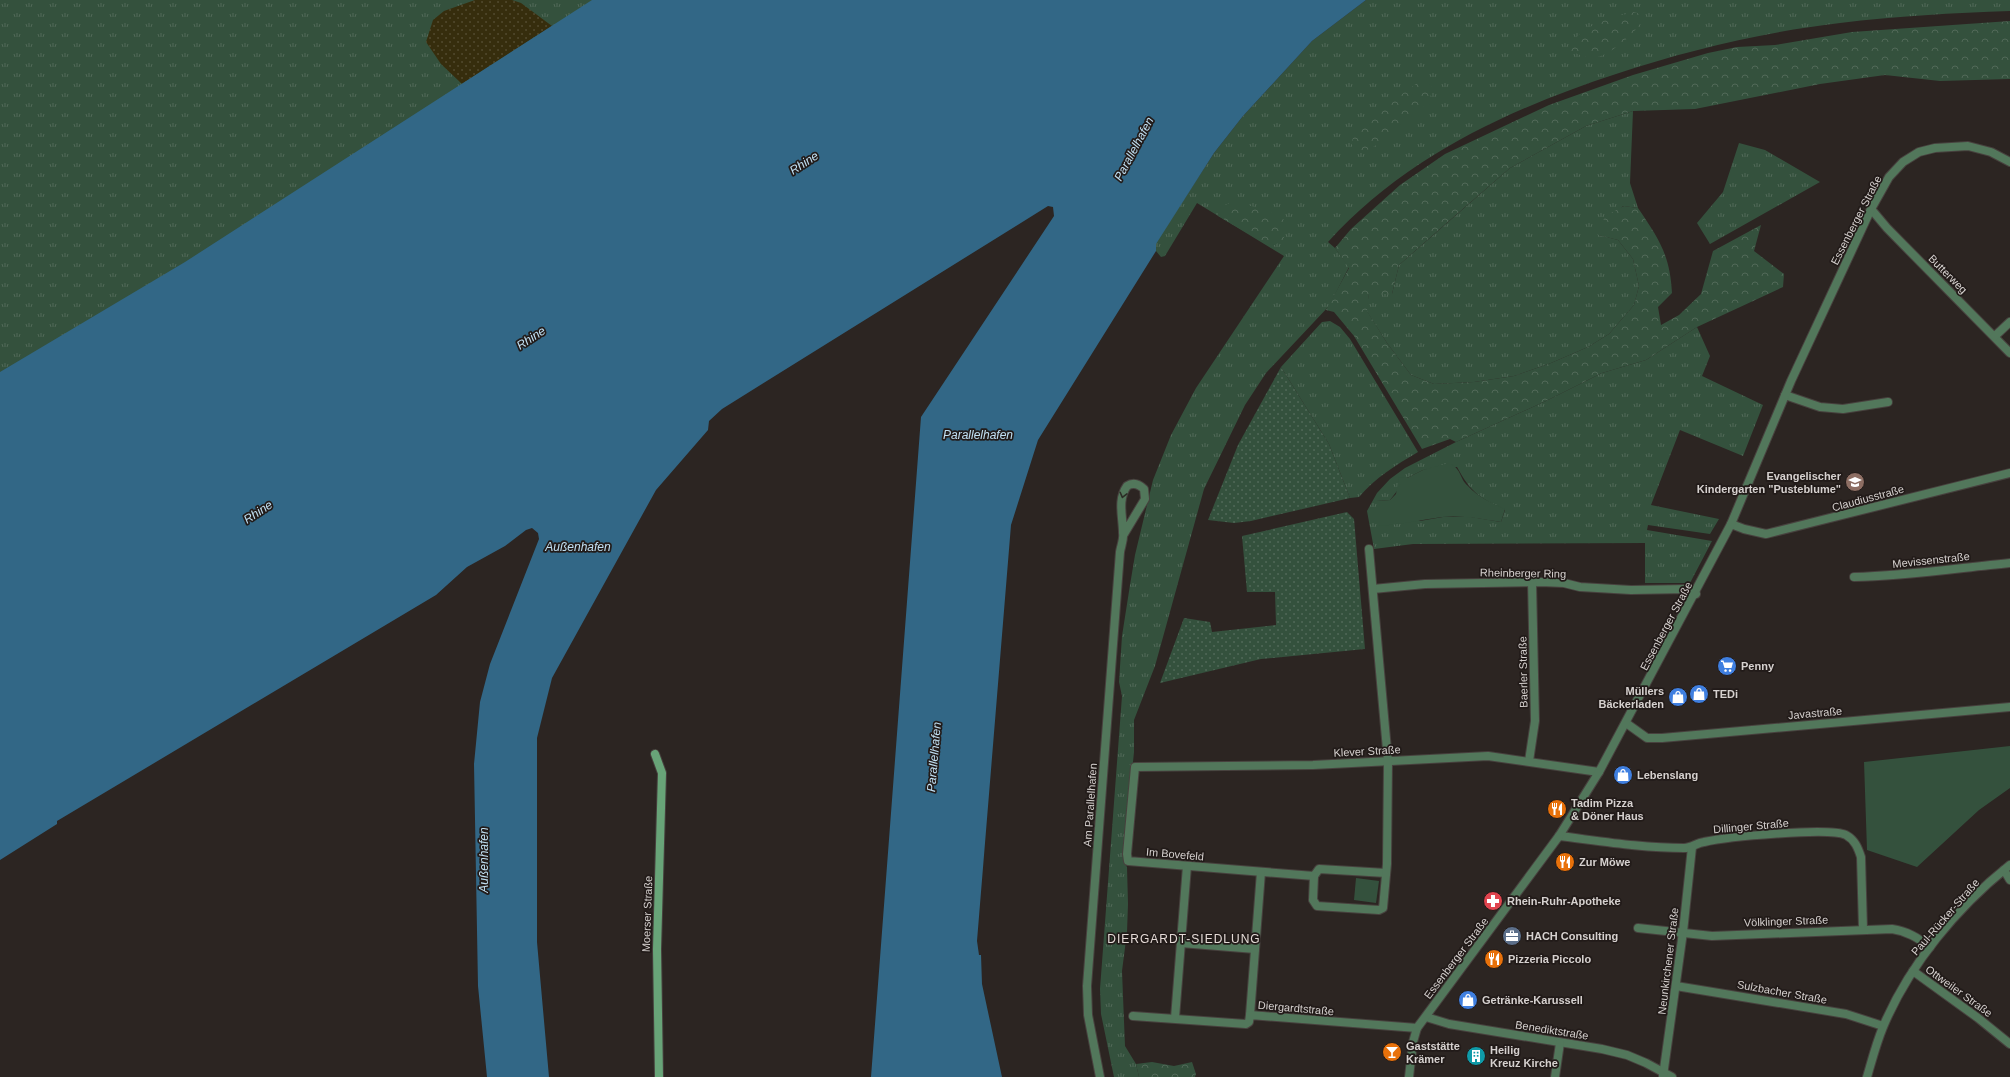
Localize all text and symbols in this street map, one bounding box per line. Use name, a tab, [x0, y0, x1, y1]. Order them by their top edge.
water label: Parallelhafen	[1111, 115, 1157, 183]
water label: Rhine	[787, 148, 821, 177]
street label: Essenberger Straße	[1828, 173, 1884, 267]
street label: Butterweg	[1926, 252, 1970, 296]
water label: Rhine	[514, 323, 548, 352]
water label: Parallelhafen	[943, 428, 1013, 442]
place label: Evangelischer Kindergarten "Pusteblume"	[1697, 470, 1842, 495]
school or university icon: Evangelischer Kindergarten "Pusteblume"	[1844, 471, 1866, 493]
street label: Claudiusstraße	[1831, 483, 1905, 513]
one-way arrow	[1120, 492, 1128, 499]
water label: Rhine	[241, 497, 275, 526]
water label: Außenhafen	[544, 540, 611, 554]
street label: Mevissenstraße	[1892, 550, 1970, 570]
street label: Rheinberger Ring	[1480, 566, 1566, 580]
street label: Essenberger Straße	[1638, 580, 1694, 672]
street label: Baerler Straße	[1516, 636, 1530, 708]
supermarket icon: Penny	[1716, 655, 1738, 677]
place label: Penny	[1741, 660, 1775, 672]
shop icon: TEDi	[1688, 683, 1710, 705]
place label: Müllers Bäckerladen	[1599, 685, 1664, 710]
shop icon: Müllers Bäckerladen	[1667, 686, 1689, 708]
place label: TEDi	[1713, 688, 1738, 700]
street label: Javastraße	[1787, 705, 1843, 721]
water label: Parallelhafen	[924, 721, 944, 793]
street label: Klever Straße	[1333, 743, 1401, 759]
street label: Am Parallelhafen	[1081, 763, 1099, 847]
shop icon: Lebenslang	[1612, 764, 1634, 786]
place label: Lebenslang	[1637, 769, 1698, 781]
place label: Tadim Pizza & Döner Haus	[1571, 797, 1644, 822]
restaurant icon: Tadim Pizza & Döner Haus	[1546, 798, 1568, 820]
street label: Dillinger Straße	[1713, 817, 1789, 835]
water label: Außenhafen	[477, 827, 491, 894]
street label: Im Bovefeld	[1146, 845, 1204, 863]
restaurant icon: Zur Möwe	[1554, 851, 1576, 873]
place label: Zur Möwe	[1579, 856, 1630, 868]
street label: Moerser Straße	[640, 876, 654, 952]
street label: Paul-Rücker-Straße	[1909, 876, 1981, 958]
pharmacy icon: Rhein-Ruhr-Apotheke	[1482, 890, 1504, 912]
place label: Rhein-Ruhr-Apotheke	[1507, 895, 1621, 907]
street label: Neunkirchener Straße	[1655, 907, 1681, 1015]
street label: Völklinger Straße	[1744, 914, 1828, 928]
street label: Essenberger Straße	[1422, 915, 1490, 1001]
office icon: HACH Consulting	[1501, 925, 1523, 947]
place label: HACH Consulting	[1526, 930, 1618, 942]
district label: DIERGARDT-SIEDLUNG	[1107, 932, 1261, 946]
restaurant icon: Pizzeria Piccolo	[1483, 948, 1505, 970]
place label: Pizzeria Piccolo	[1508, 953, 1591, 965]
street label: Ottweiler Straße	[1923, 963, 1995, 1019]
street label: Sulzbacher Straße	[1736, 978, 1828, 1006]
shop icon: Getränke-Karussell	[1457, 989, 1479, 1011]
place label: Getränke-Karussell	[1482, 994, 1583, 1006]
street label: Diergardtstraße	[1257, 999, 1335, 1017]
street label: Benediktstraße	[1515, 1018, 1589, 1042]
place label: Gaststätte Krämer	[1406, 1040, 1460, 1065]
bar icon: Gaststätte Krämer	[1381, 1041, 1403, 1063]
place label: Heilig Kreuz Kirche	[1490, 1044, 1558, 1069]
building icon: Heilig Kreuz Kirche	[1465, 1045, 1487, 1067]

